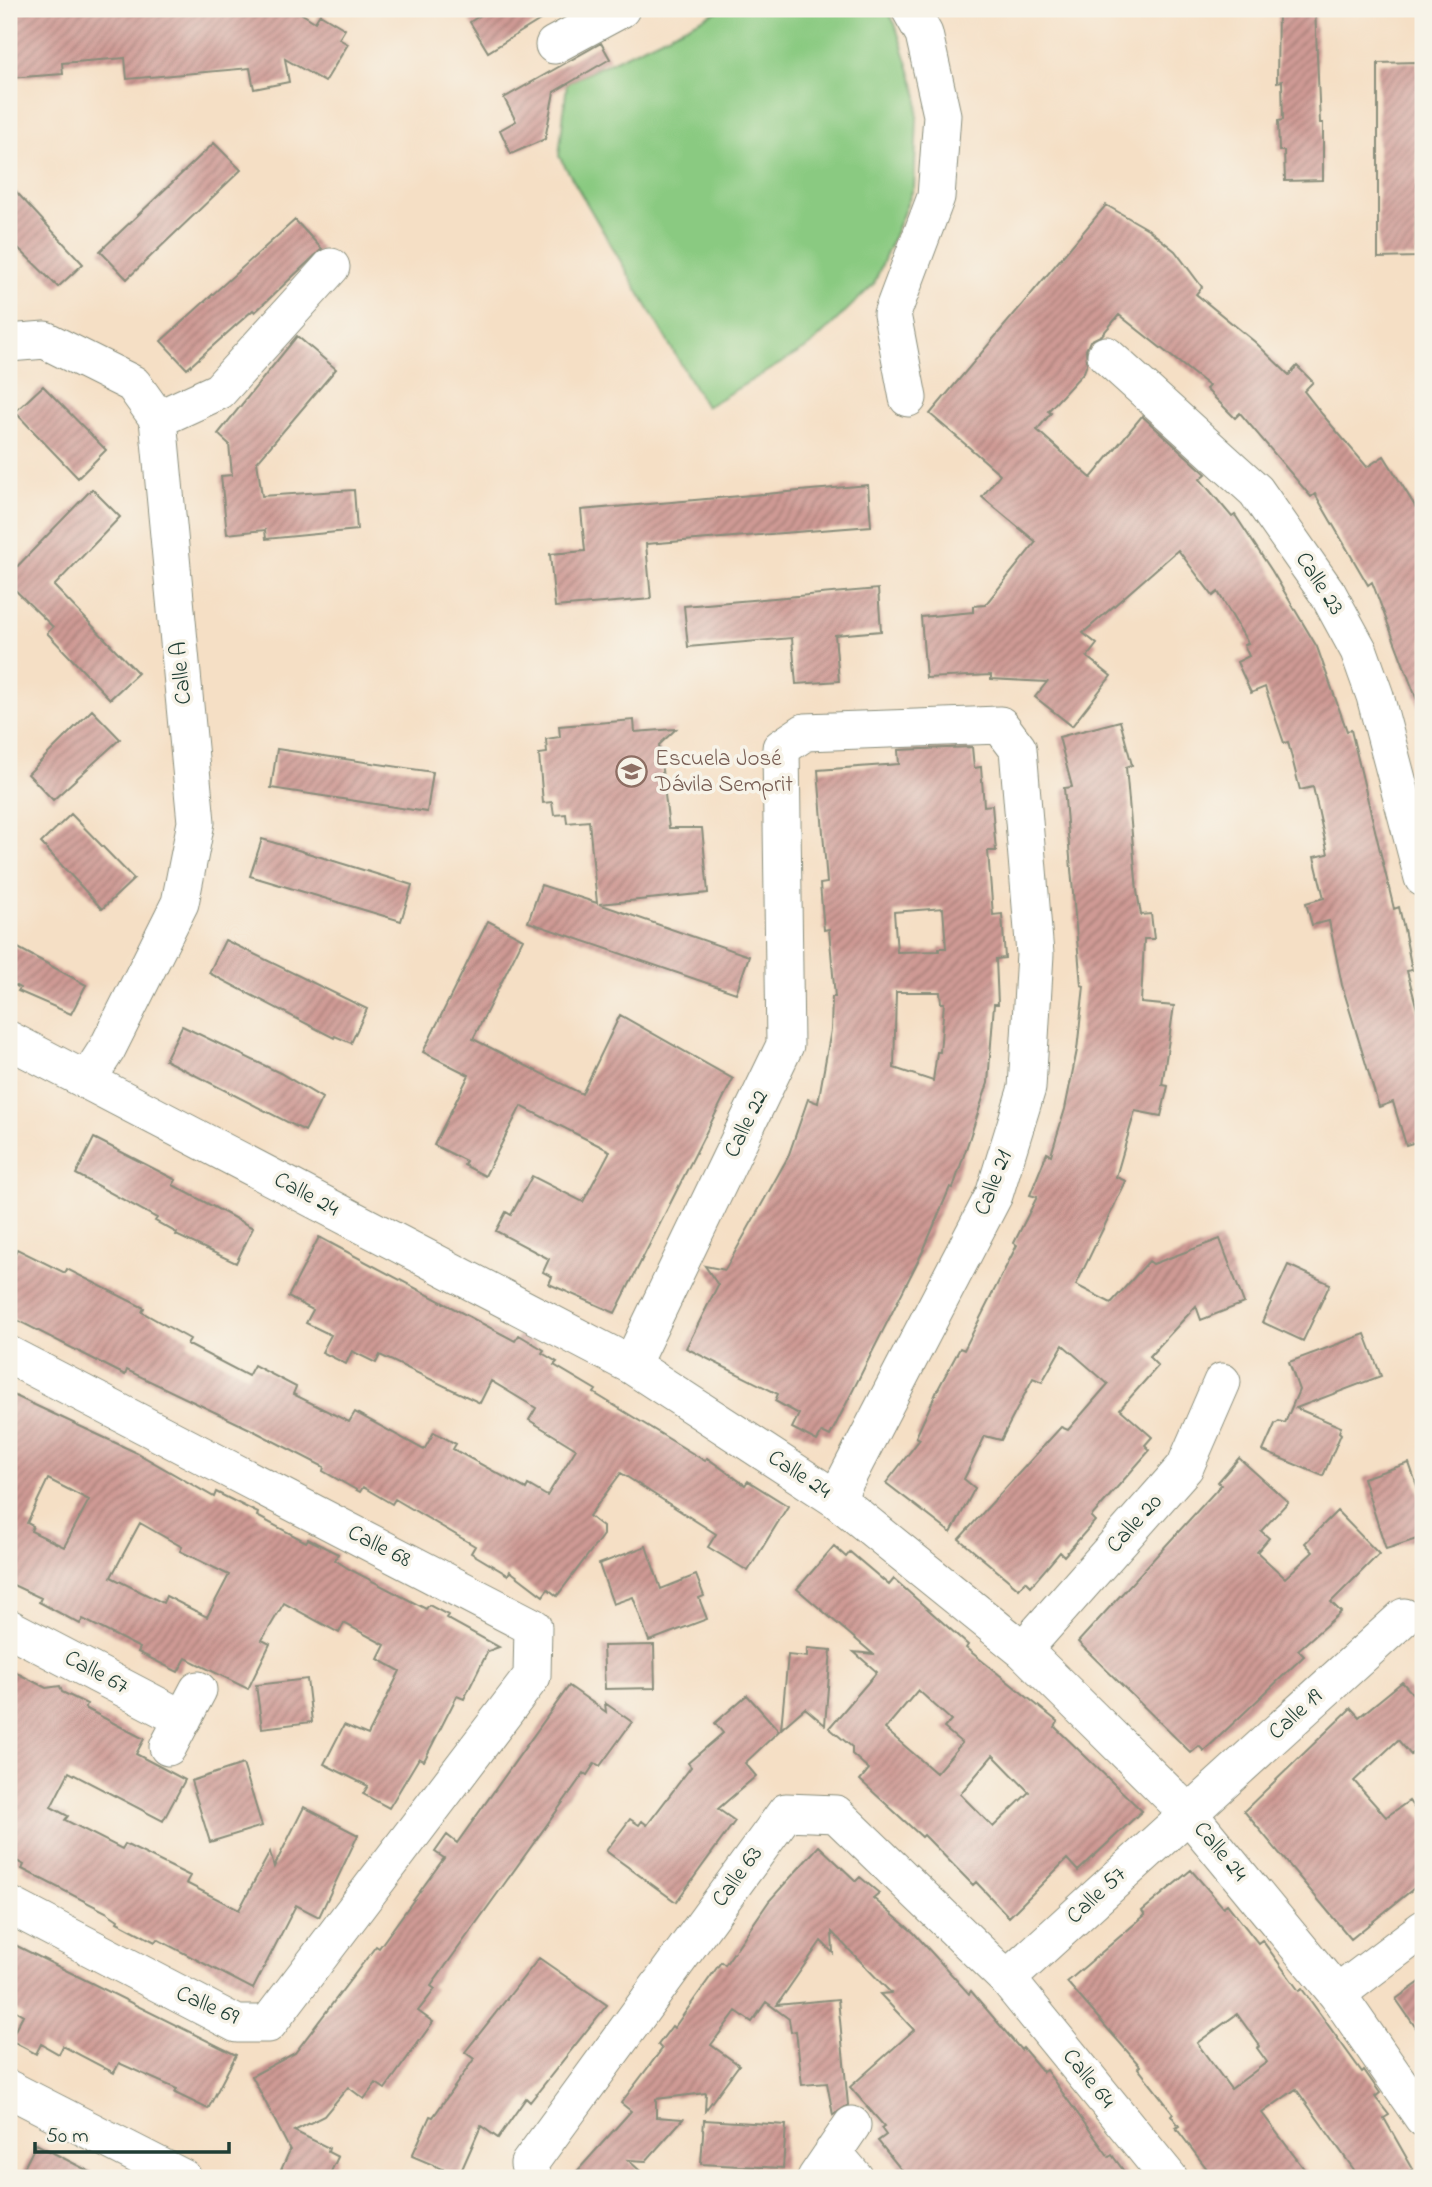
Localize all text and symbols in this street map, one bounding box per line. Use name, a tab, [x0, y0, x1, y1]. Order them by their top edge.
street label: Calle 23	[1286, 546, 1352, 622]
street label: Calle A	[163, 640, 201, 706]
place label: Escuela José Dávila Semprit	[654, 743, 793, 802]
school or university icon: Escuela José Dávila Semprit	[615, 755, 649, 789]
street label: Calle 22	[716, 1085, 778, 1163]
street label: Calle 21	[966, 1146, 1022, 1220]
street label: Calle 24	[267, 1164, 345, 1226]
street label: Calle 24	[761, 1442, 838, 1508]
street label: Calle 20	[1099, 1487, 1171, 1561]
street label: Calle 68	[341, 1517, 417, 1577]
street label: Calle 67	[58, 1642, 134, 1704]
street label: Calle 19	[1262, 1682, 1331, 1748]
street label: Calle 24	[1185, 1815, 1255, 1890]
street label: Calle 63	[705, 1840, 771, 1914]
street label: Calle 57	[1060, 1859, 1135, 1932]
street label: Calle 69	[170, 1978, 244, 2035]
street label: Calle 64	[1054, 2042, 1123, 2116]
scale bar	[35, 2110, 229, 2154]
text: 50 m	[46, 2122, 89, 2152]

